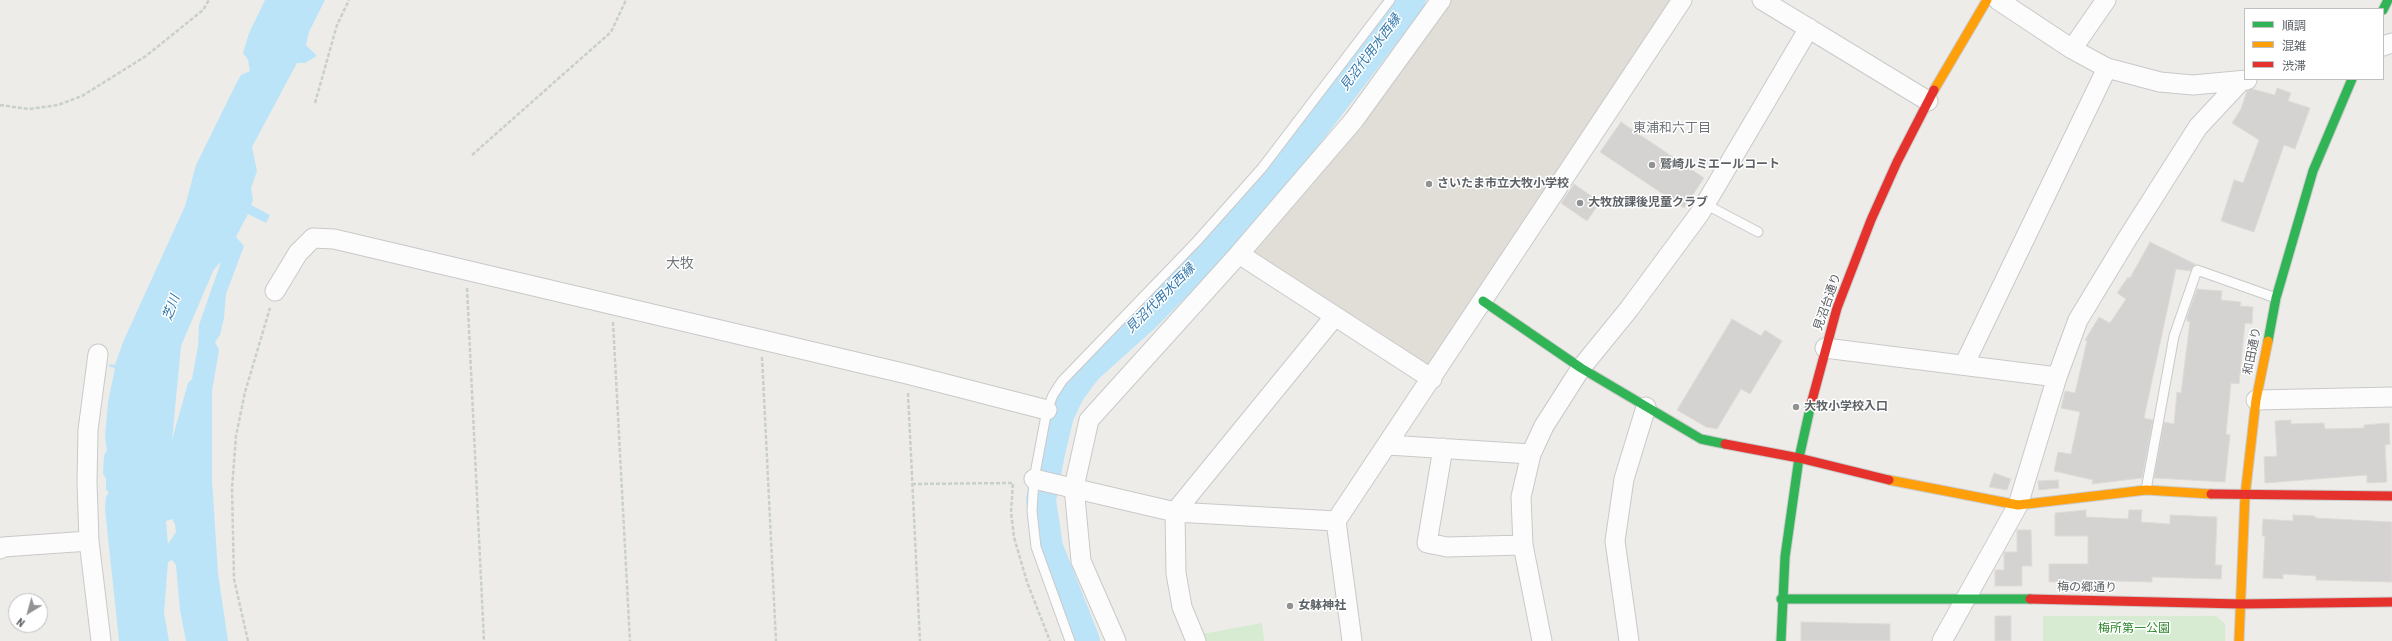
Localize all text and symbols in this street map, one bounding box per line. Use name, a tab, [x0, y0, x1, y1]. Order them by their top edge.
legend	[2244, 8, 2384, 80]
water label: 見沼代用水西縁	[1337, 12, 1405, 94]
text: 順調	[2282, 19, 2306, 33]
text: 混雑	[2282, 39, 2306, 53]
text: 渋滞	[2282, 59, 2306, 73]
district label: 東浦和六丁目	[1633, 121, 1711, 137]
place label: 鷲崎ルミエールコート	[1660, 158, 1780, 172]
marker: 鷲崎ルミエールコート	[1647, 160, 1657, 170]
place label: さいたま市立大牧小学校	[1437, 177, 1569, 191]
marker: さいたま市立大牧小学校	[1424, 179, 1434, 189]
place label: 大牧放課後児童クラブ	[1588, 196, 1708, 210]
marker: 大牧放課後児童クラブ	[1575, 198, 1585, 208]
district label: 大牧	[666, 256, 694, 272]
water label: 見沼代用水西縁	[1123, 261, 1199, 337]
street label: 見沼台通り	[1811, 271, 1845, 333]
water label: 芝川	[160, 293, 184, 323]
street label: 和田通り	[2241, 326, 2265, 376]
place label: 大牧小学校入口	[1804, 400, 1888, 414]
marker: 大牧小学校入口	[1791, 402, 1801, 412]
street label: 梅の郷通り	[2057, 580, 2117, 596]
north arrow	[8, 593, 48, 633]
place label: 女躰神社	[1298, 599, 1346, 613]
marker: 女躰神社	[1285, 601, 1295, 611]
text: N	[14, 615, 28, 629]
park label: 梅所第一公園	[2098, 622, 2170, 636]

